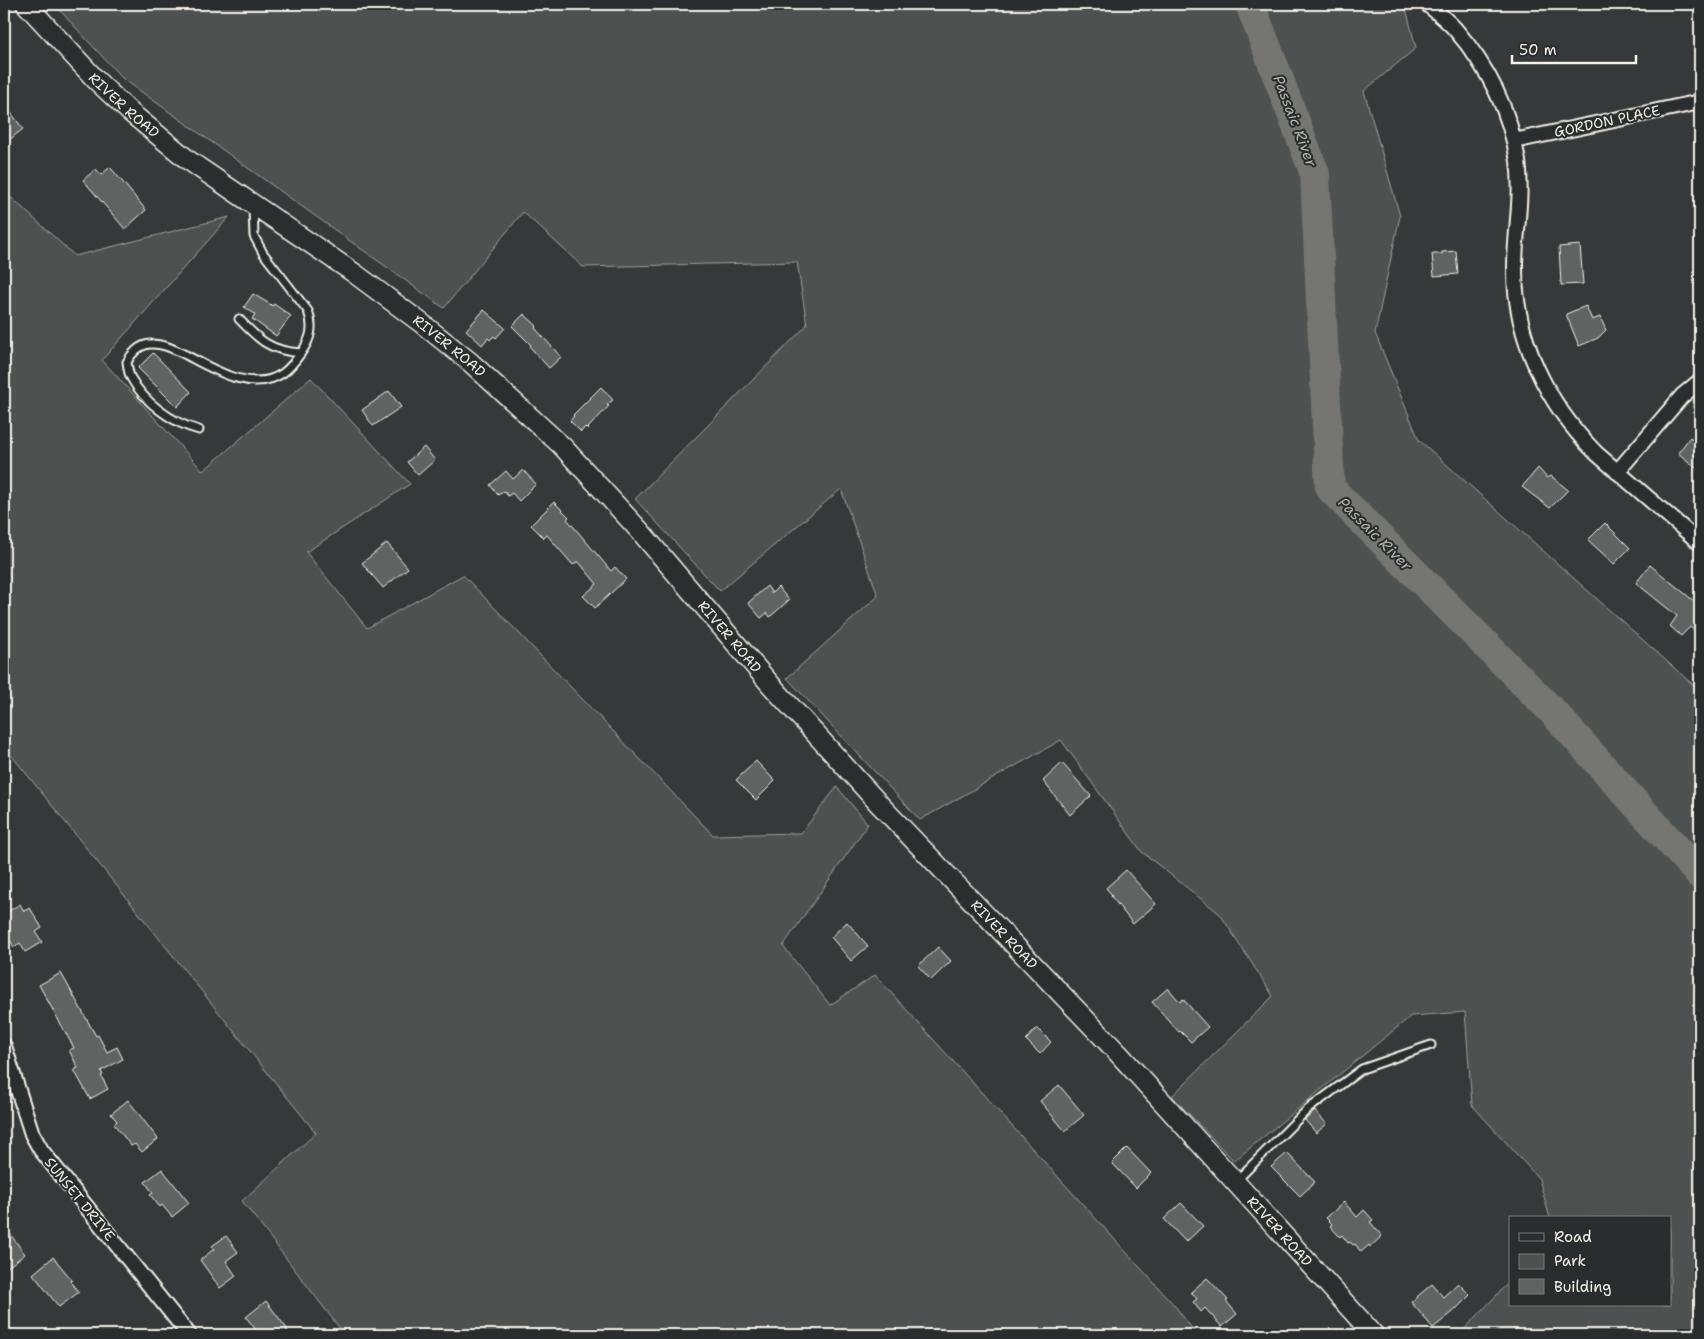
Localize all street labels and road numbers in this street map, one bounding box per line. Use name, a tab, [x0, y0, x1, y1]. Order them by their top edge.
street label: RIVER ROAD	[85, 69, 163, 141]
street label: GORDON PLACE	[1552, 101, 1662, 141]
street label: RIVER ROAD	[409, 311, 489, 381]
street label: RIVER ROAD	[694, 597, 766, 676]
street label: RIVER ROAD	[967, 896, 1041, 973]
street label: SUNSET DRIVE	[41, 1154, 119, 1245]
street label: RIVER ROAD	[1243, 1192, 1316, 1270]

